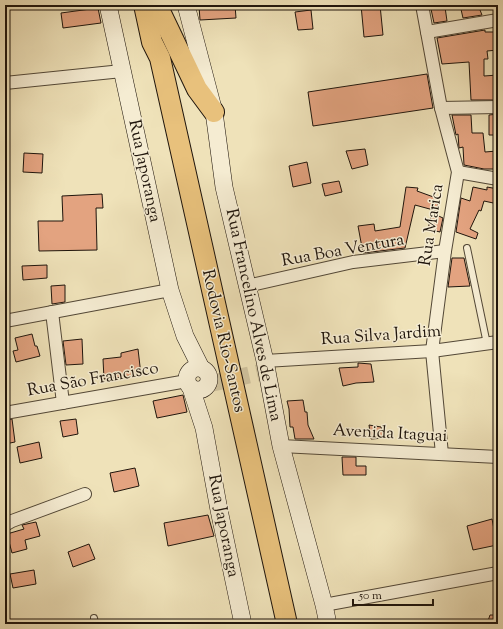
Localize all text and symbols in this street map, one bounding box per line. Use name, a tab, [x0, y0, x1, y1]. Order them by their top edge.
street label: Rua Japoranga	[121, 117, 167, 225]
street label: Rua Marica	[414, 182, 450, 268]
street label: Rua Francelino Alves de Lima	[219, 206, 287, 424]
street label: Rua Boa Ventura	[280, 228, 406, 274]
street label: Rodovia Rio-Santos	[195, 267, 251, 415]
street label: Rua Silva Jardim	[320, 320, 442, 352]
street label: Rua São Francisco	[25, 357, 161, 403]
street label: Avenida Itaguai	[332, 419, 448, 449]
street label: Rua Japoranga	[201, 472, 245, 580]
scale bar	[353, 581, 433, 607]
text: 50 m	[358, 587, 382, 605]

